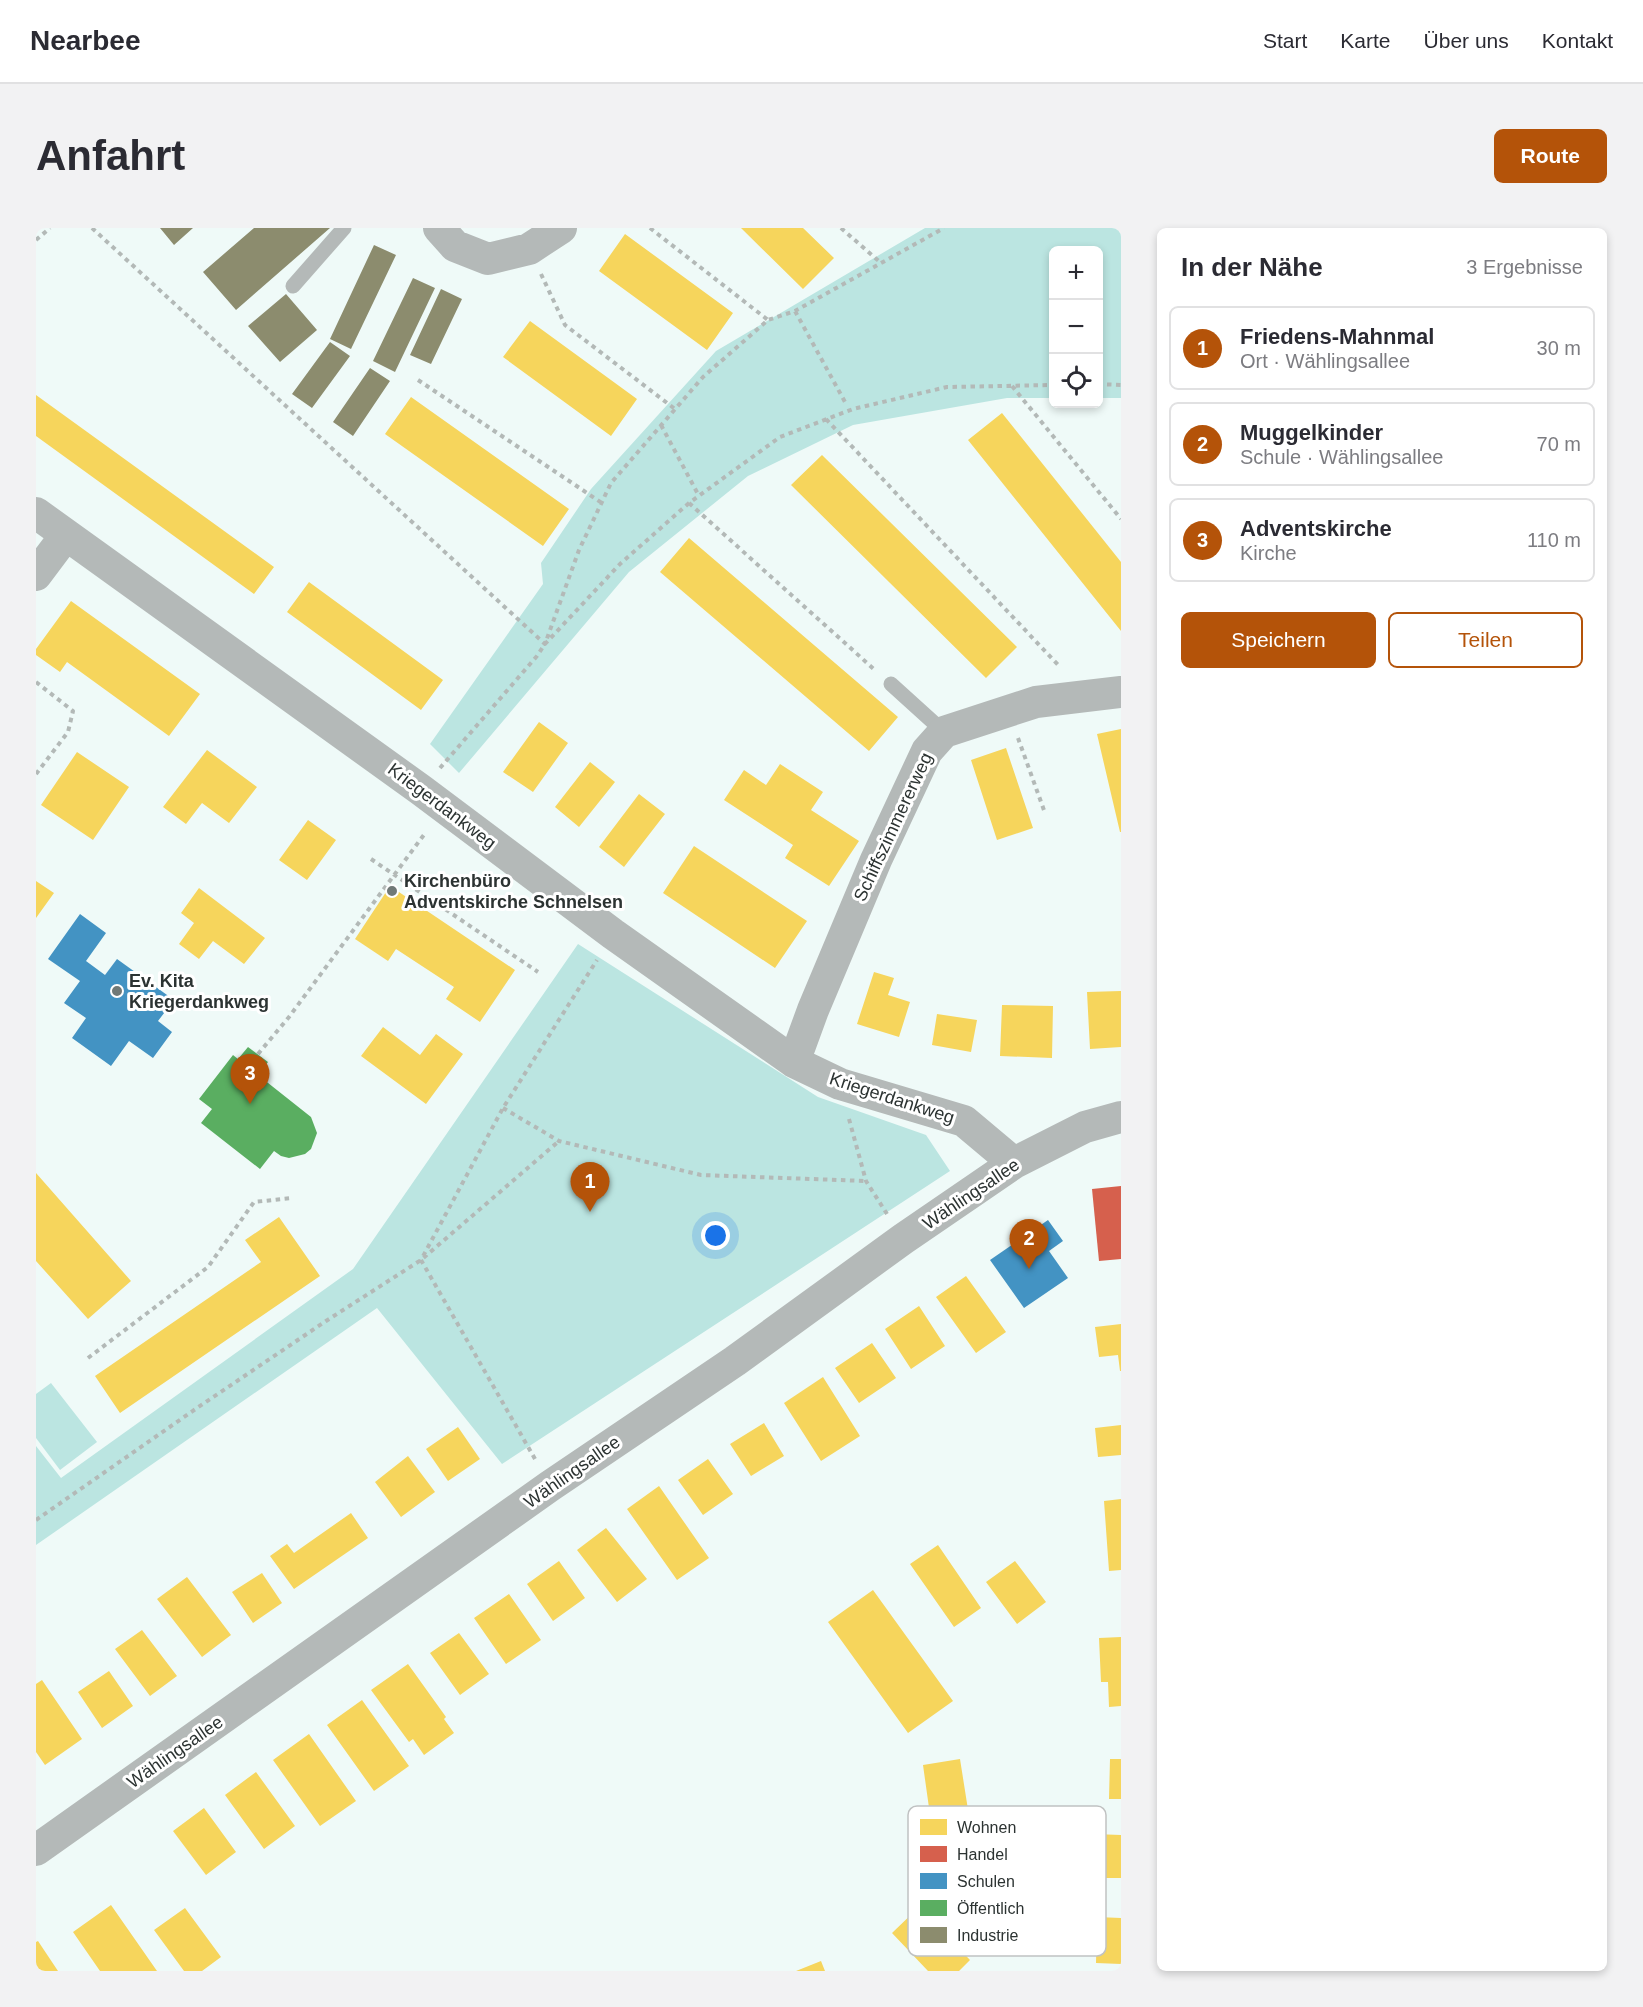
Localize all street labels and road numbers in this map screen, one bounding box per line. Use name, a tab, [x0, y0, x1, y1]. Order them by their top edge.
street label: Schiffszimmererweg	[850, 749, 936, 905]
street label: Kriegerdankweg	[384, 759, 500, 853]
street label: Kriegerdankweg	[827, 1068, 957, 1128]
street label: Wählingsallee	[919, 1154, 1023, 1234]
street label: Wählingsallee	[520, 1432, 624, 1512]
street label: Wählingsallee	[123, 1712, 227, 1792]

